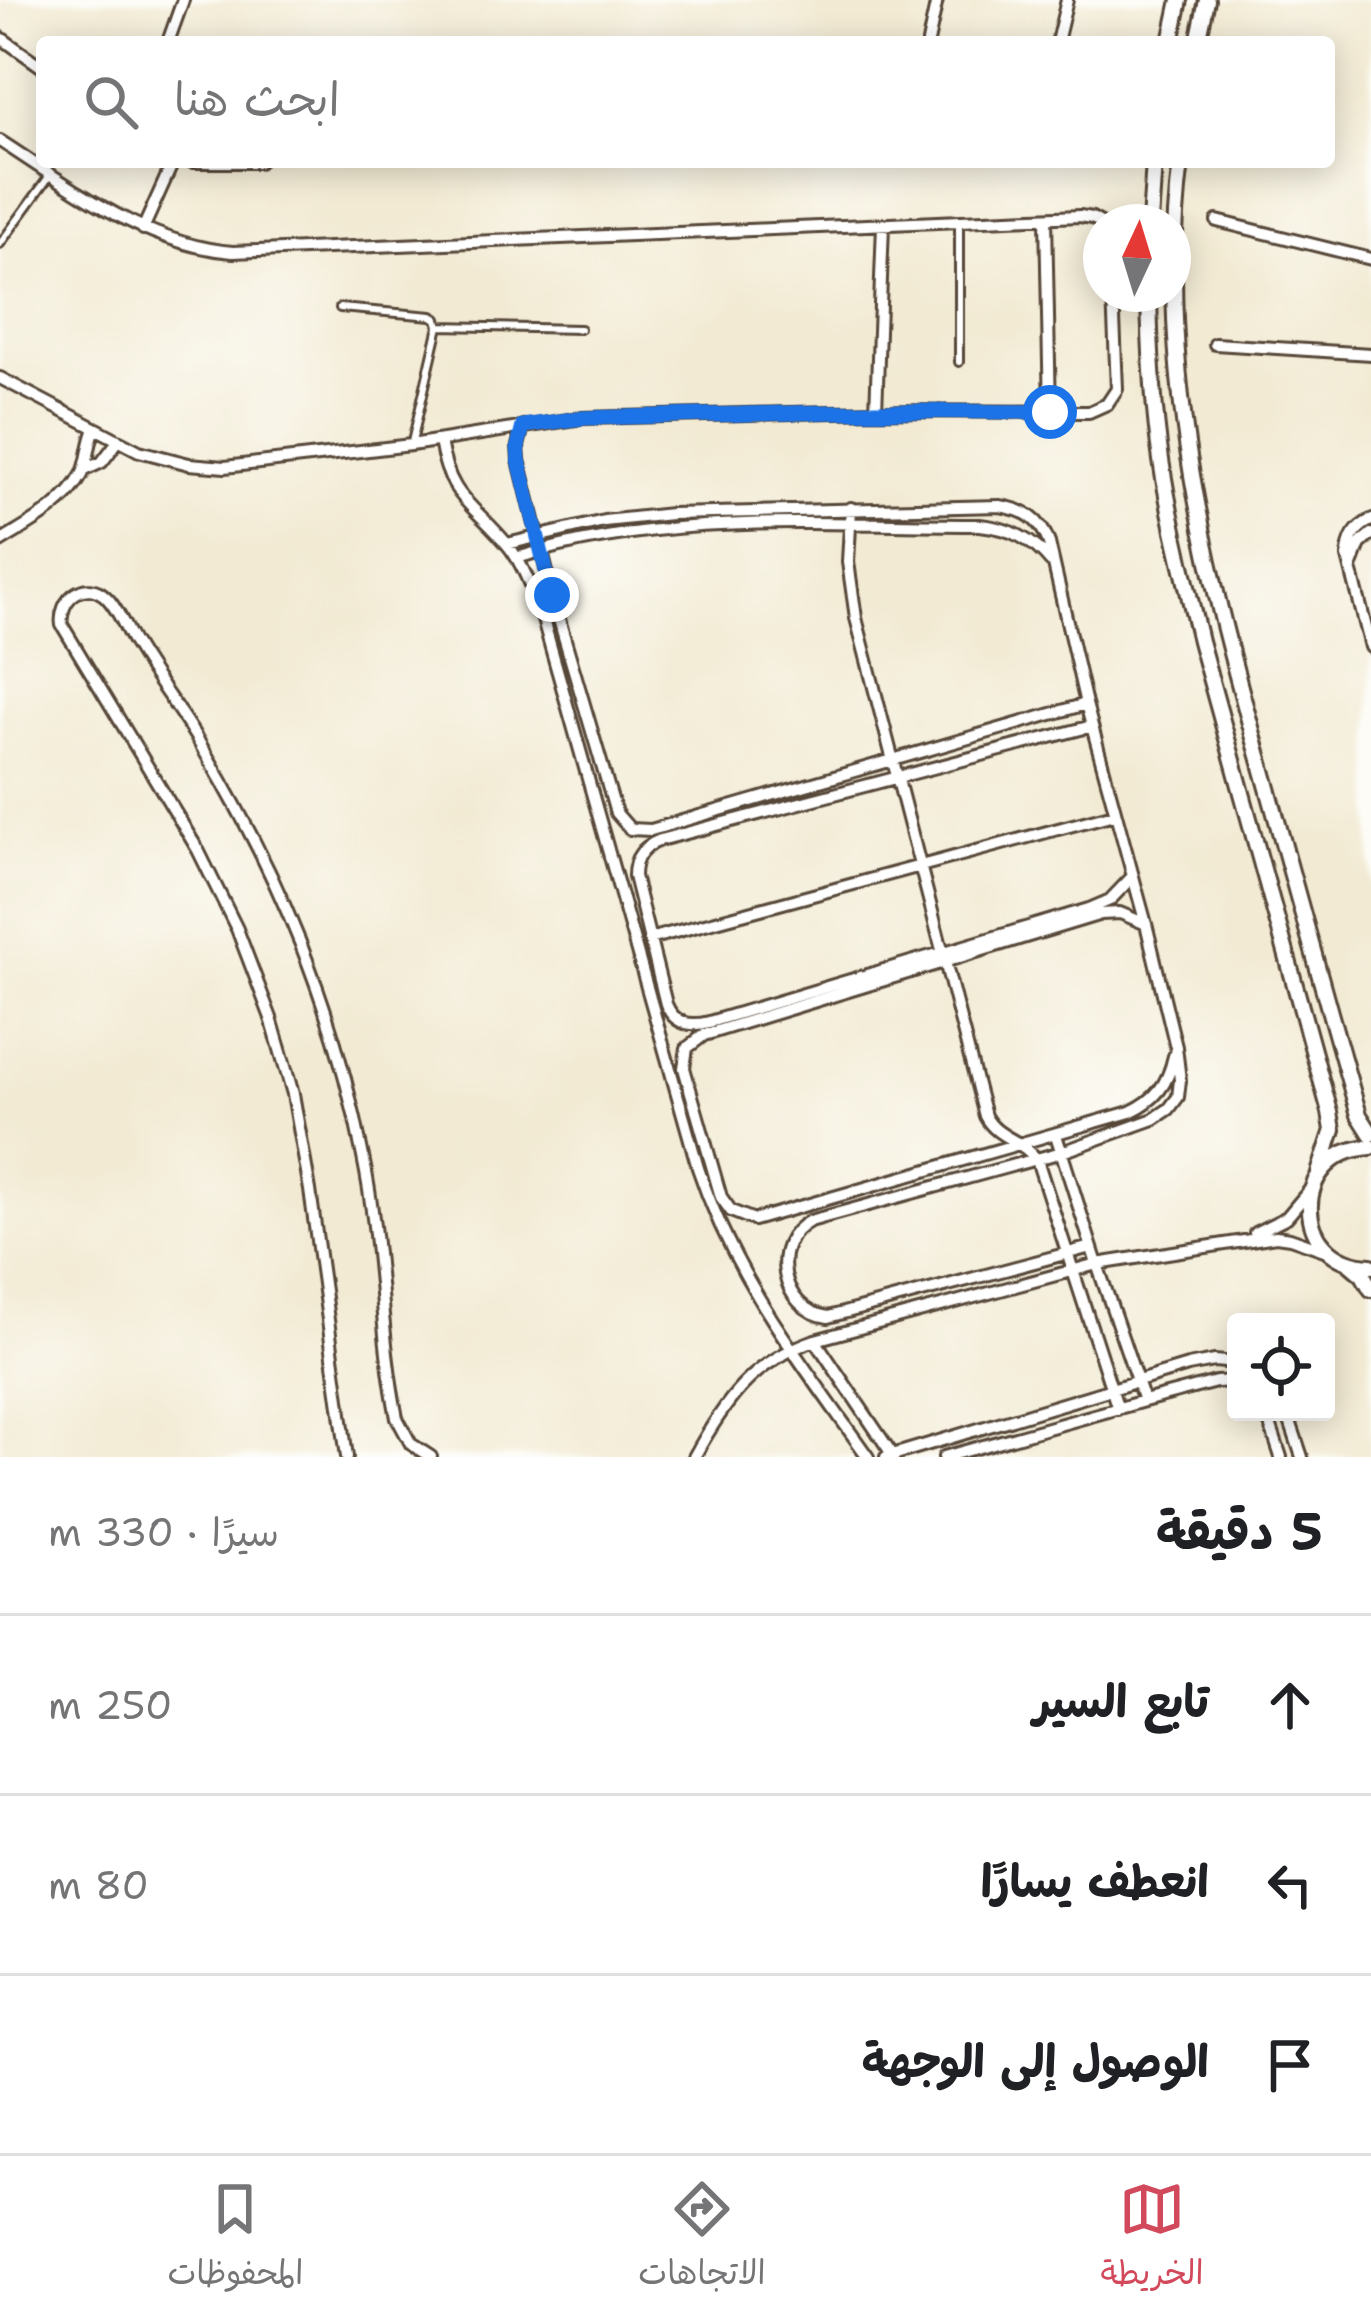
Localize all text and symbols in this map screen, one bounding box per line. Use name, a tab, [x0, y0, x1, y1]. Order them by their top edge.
search box	[36, 36, 1335, 168]
icon: search	[78, 69, 144, 135]
text: ابحث هنا	[174, 69, 340, 129]
north arrow	[1083, 204, 1191, 312]
route start	[1023, 385, 1077, 439]
route end	[525, 568, 579, 622]
map controls	[1227, 1313, 1335, 1421]
button: locate	[1227, 1313, 1335, 1421]
text: 5 دقيقة	[1156, 1497, 1323, 1565]
text: سيرًا · 330 m	[48, 1506, 279, 1558]
text: تابع السير	[1033, 1671, 1209, 1731]
icon: ahead	[1257, 1672, 1323, 1738]
text: 250 m	[48, 1679, 172, 1731]
text: انعطف يسارًا	[981, 1851, 1209, 1911]
icon: left	[1257, 1852, 1323, 1918]
text: 80 m	[48, 1859, 149, 1911]
text: الوصول إلى الوجهة	[862, 2031, 1209, 2091]
icon: arrive	[1257, 2032, 1323, 2098]
tab: المحفوظات	[167, 2176, 303, 2302]
tab: الاتجاهات	[638, 2176, 766, 2302]
tab: الخريطة	[1101, 2176, 1204, 2302]

